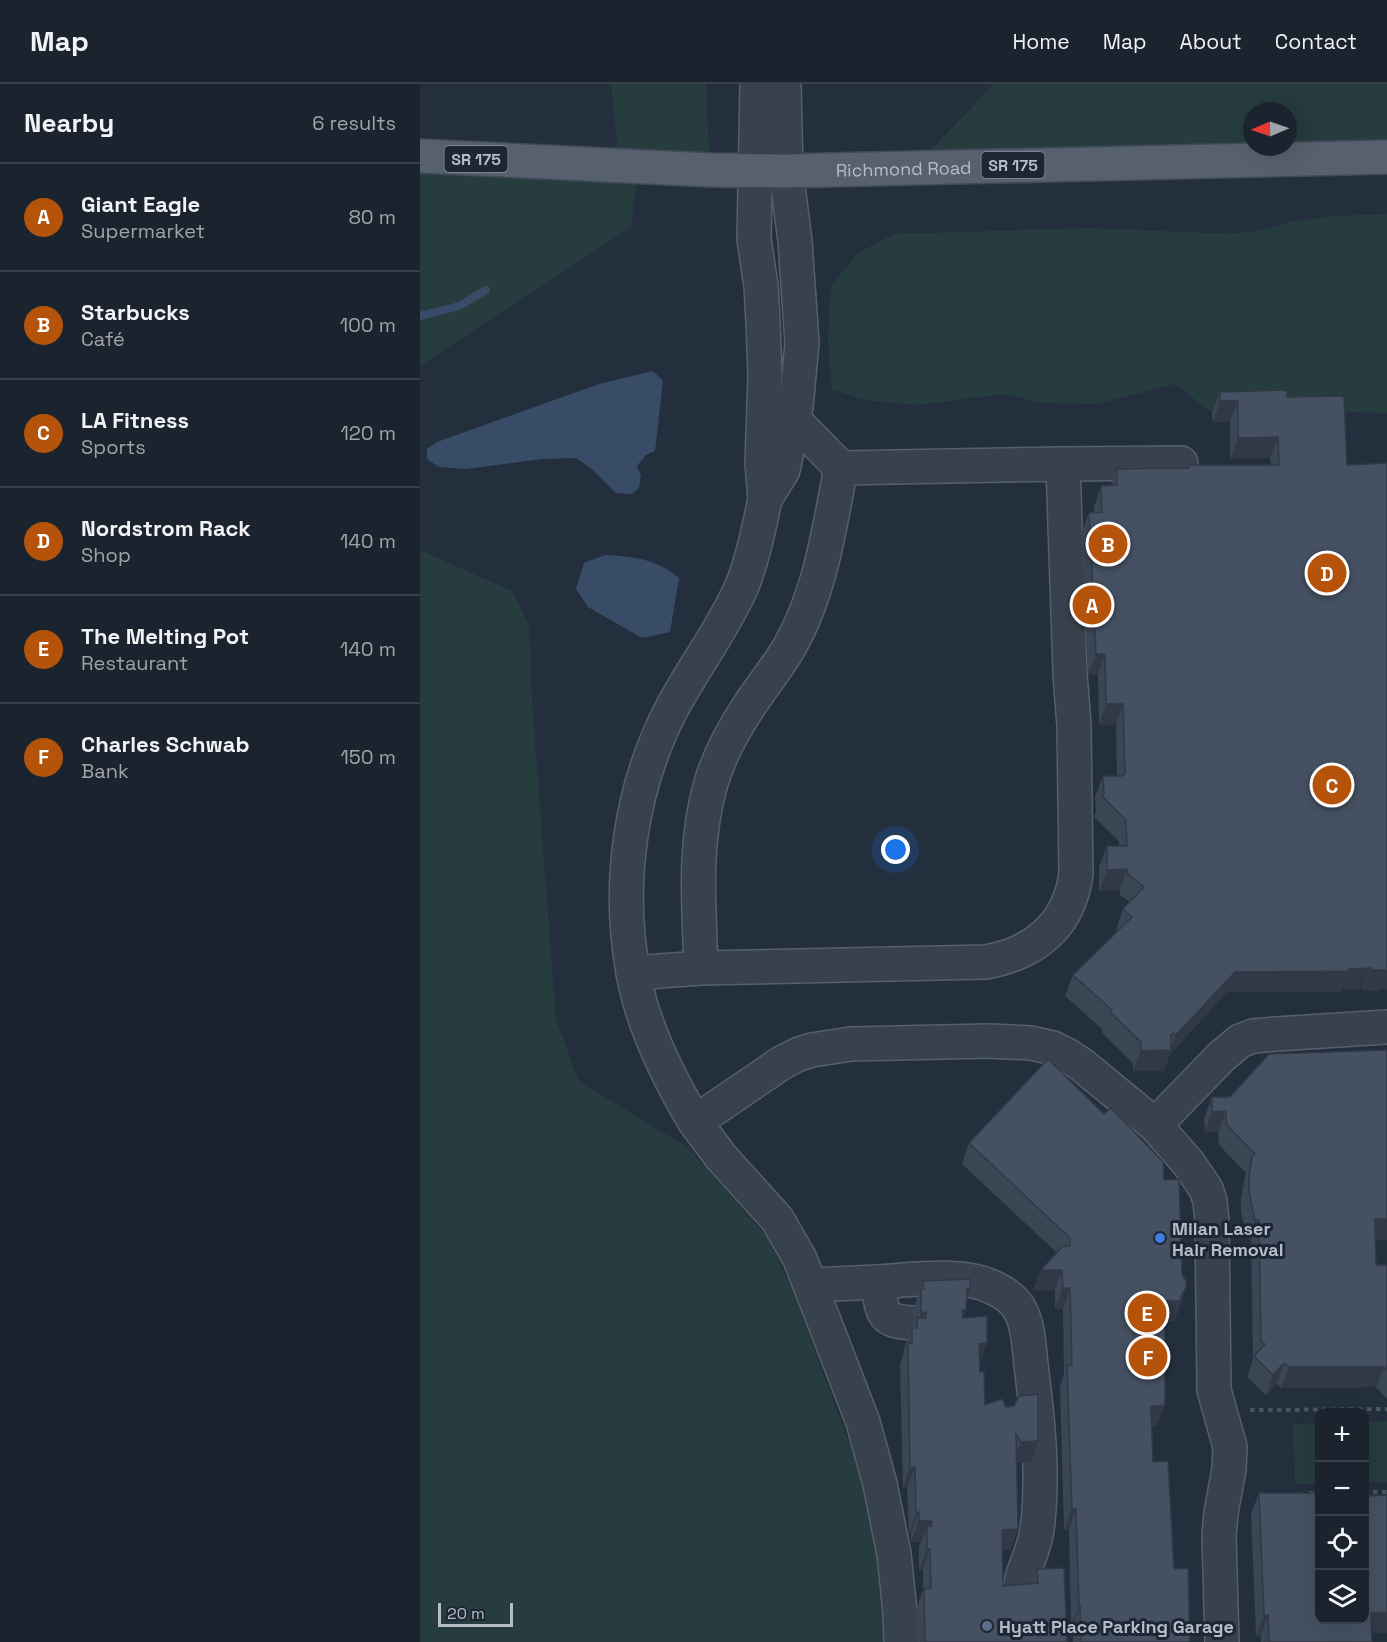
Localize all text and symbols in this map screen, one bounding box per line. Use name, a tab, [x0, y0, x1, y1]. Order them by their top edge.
text: Map	[30, 23, 89, 59]
text: Home	[1012, 28, 1070, 55]
text: Map	[1103, 28, 1147, 55]
text: About	[1180, 28, 1242, 55]
text: Contact	[1275, 28, 1357, 55]
north arrow	[1243, 102, 1297, 156]
text: Nearby	[24, 106, 114, 140]
text: 6 results	[312, 110, 396, 136]
road number: SR 175	[445, 146, 508, 172]
road number: SR 175	[982, 152, 1044, 178]
street label: Richmond Road	[836, 155, 972, 181]
text: Giant Eagle	[81, 190, 200, 218]
text: A	[37, 204, 50, 230]
text: 80 m	[348, 204, 396, 230]
text: Supermarket	[81, 218, 205, 244]
text: Starbucks	[81, 298, 190, 326]
text: B	[37, 312, 50, 338]
text: 100 m	[340, 312, 396, 338]
text: Café	[81, 326, 125, 352]
text: LA Fitness	[81, 406, 189, 434]
text: C	[37, 420, 50, 446]
text: 120 m	[340, 420, 396, 446]
text: Sports	[81, 434, 146, 460]
text: Nordstrom Rack	[81, 514, 251, 542]
pin: B	[1088, 522, 1128, 566]
text: D	[37, 528, 50, 554]
text: 140 m	[340, 528, 396, 554]
text: Shop	[81, 542, 131, 568]
pin: D	[1308, 550, 1346, 596]
pin: A	[1072, 582, 1112, 628]
text: The Melting Pot	[81, 622, 249, 650]
text: E	[38, 636, 49, 662]
text: 140 m	[340, 636, 396, 662]
text: Restaurant	[81, 650, 188, 676]
text: Charles Schwab	[81, 730, 250, 758]
text: F	[38, 744, 49, 770]
text: 150 m	[341, 744, 396, 770]
text: Bank	[81, 758, 129, 784]
pin: C	[1312, 762, 1352, 808]
your location	[881, 835, 910, 864]
place label: Milan Laser Hair Removal	[1172, 1217, 1283, 1261]
marker: Milan Laser Hair Removal	[1153, 1231, 1167, 1245]
pin: E	[1128, 1290, 1166, 1336]
pin: F	[1128, 1334, 1168, 1380]
map controls	[1315, 1408, 1369, 1624]
button: +	[1315, 1408, 1369, 1462]
button: −	[1315, 1462, 1369, 1516]
button: locate	[1315, 1516, 1369, 1570]
button: layers	[1315, 1570, 1369, 1624]
scale bar	[438, 1600, 513, 1628]
text: 20 m	[447, 1603, 485, 1624]
place label: Hyatt Place Parking Garage	[999, 1615, 1234, 1638]
marker: Hyatt Place Parking Garage	[980, 1619, 994, 1633]

